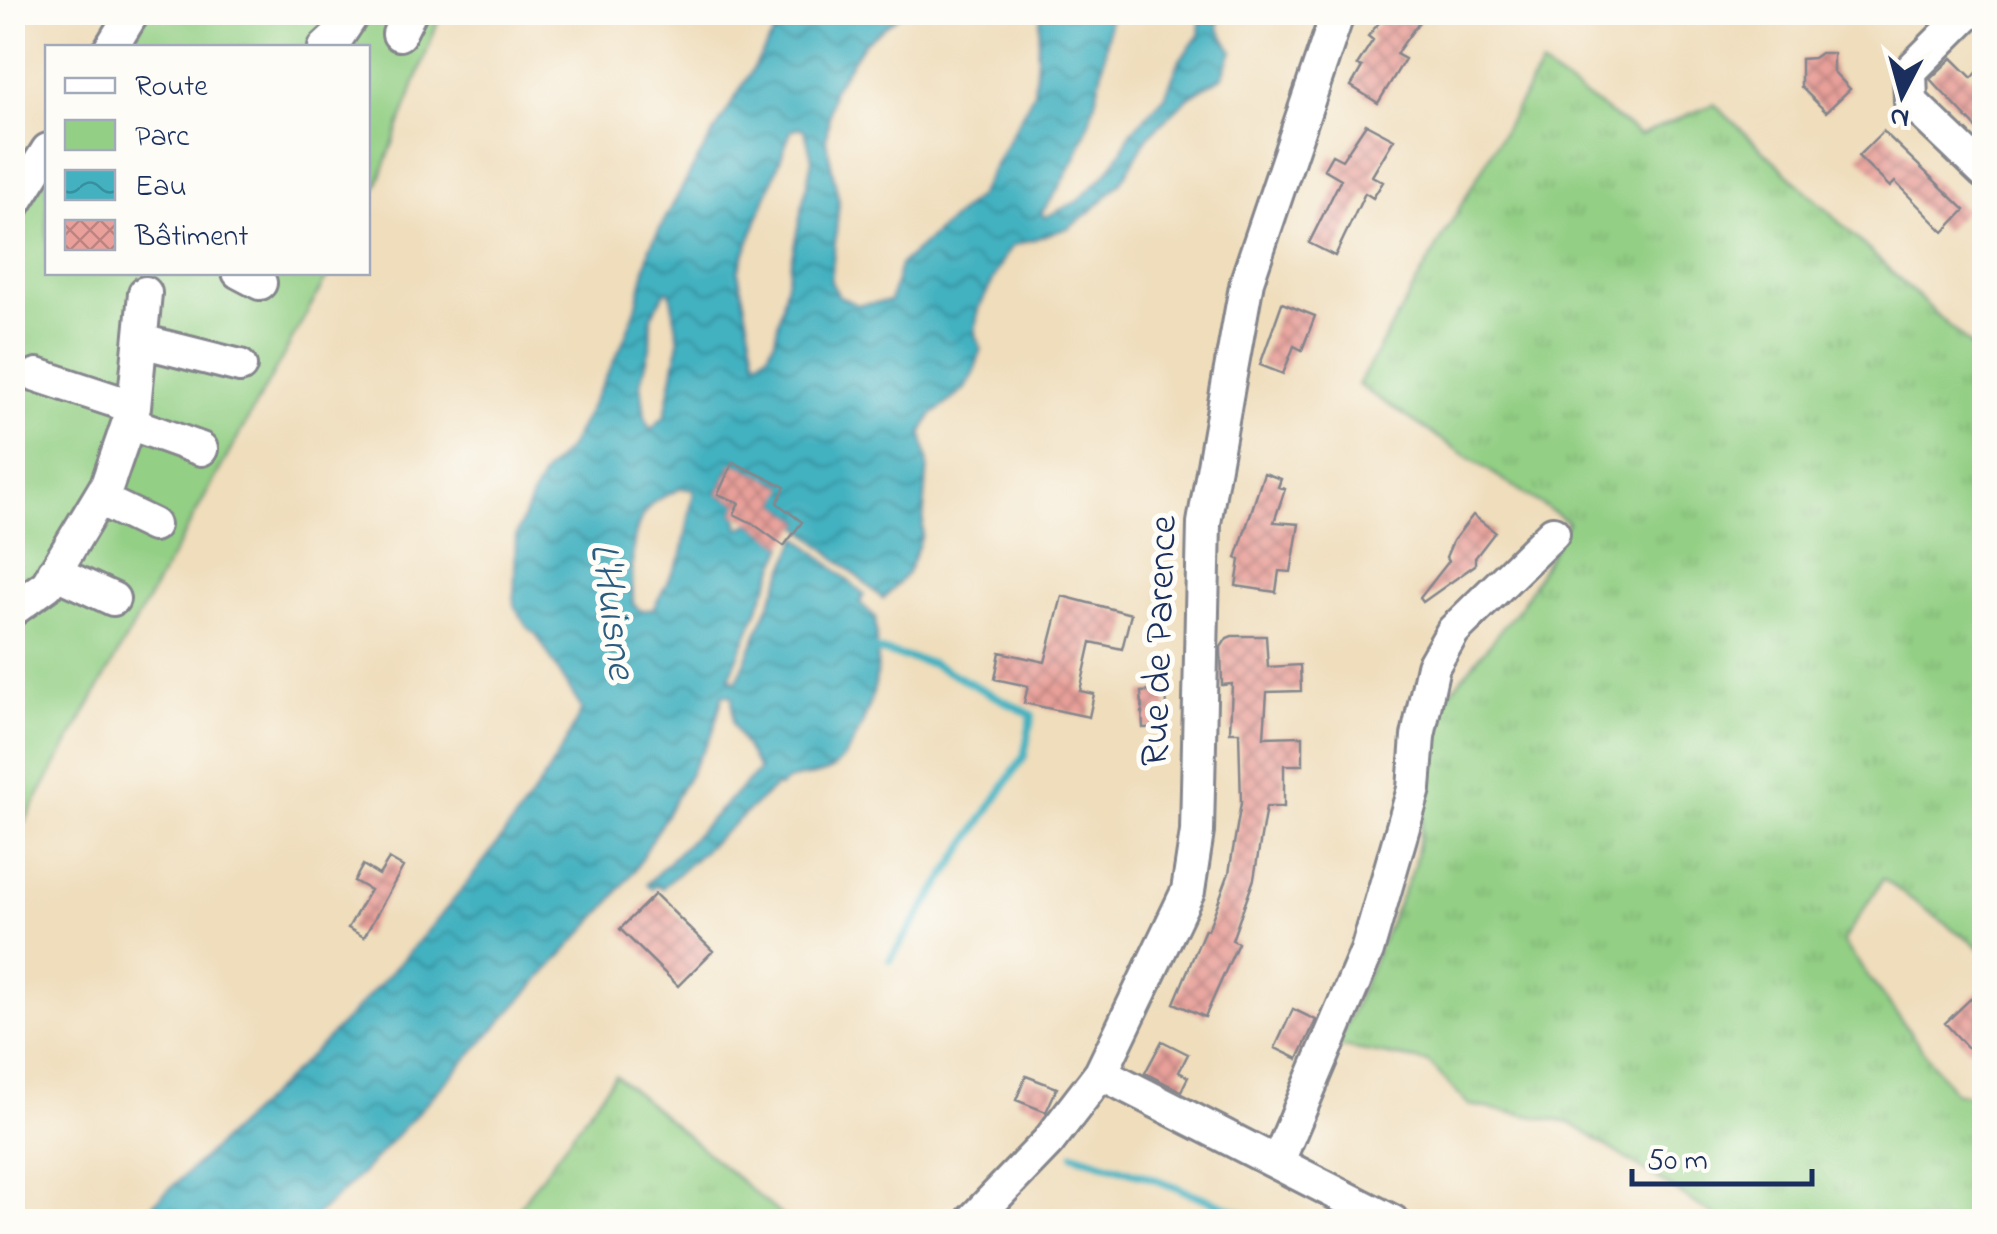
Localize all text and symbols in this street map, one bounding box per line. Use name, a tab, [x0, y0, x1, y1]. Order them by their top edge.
legend	[45, 45, 370, 275]
north arrow	[1852, 45, 1952, 145]
text: Route	[135, 66, 208, 110]
text: N	[1888, 95, 1911, 138]
text: Parc	[135, 116, 190, 160]
text: Eau	[135, 166, 186, 210]
text: Bâtiment	[134, 216, 248, 260]
street label: Rue de Parence	[1127, 514, 1195, 768]
water label: L'Huisne	[571, 539, 651, 685]
scale bar	[1632, 1124, 1812, 1186]
text: 50 m	[1647, 1140, 1708, 1184]

